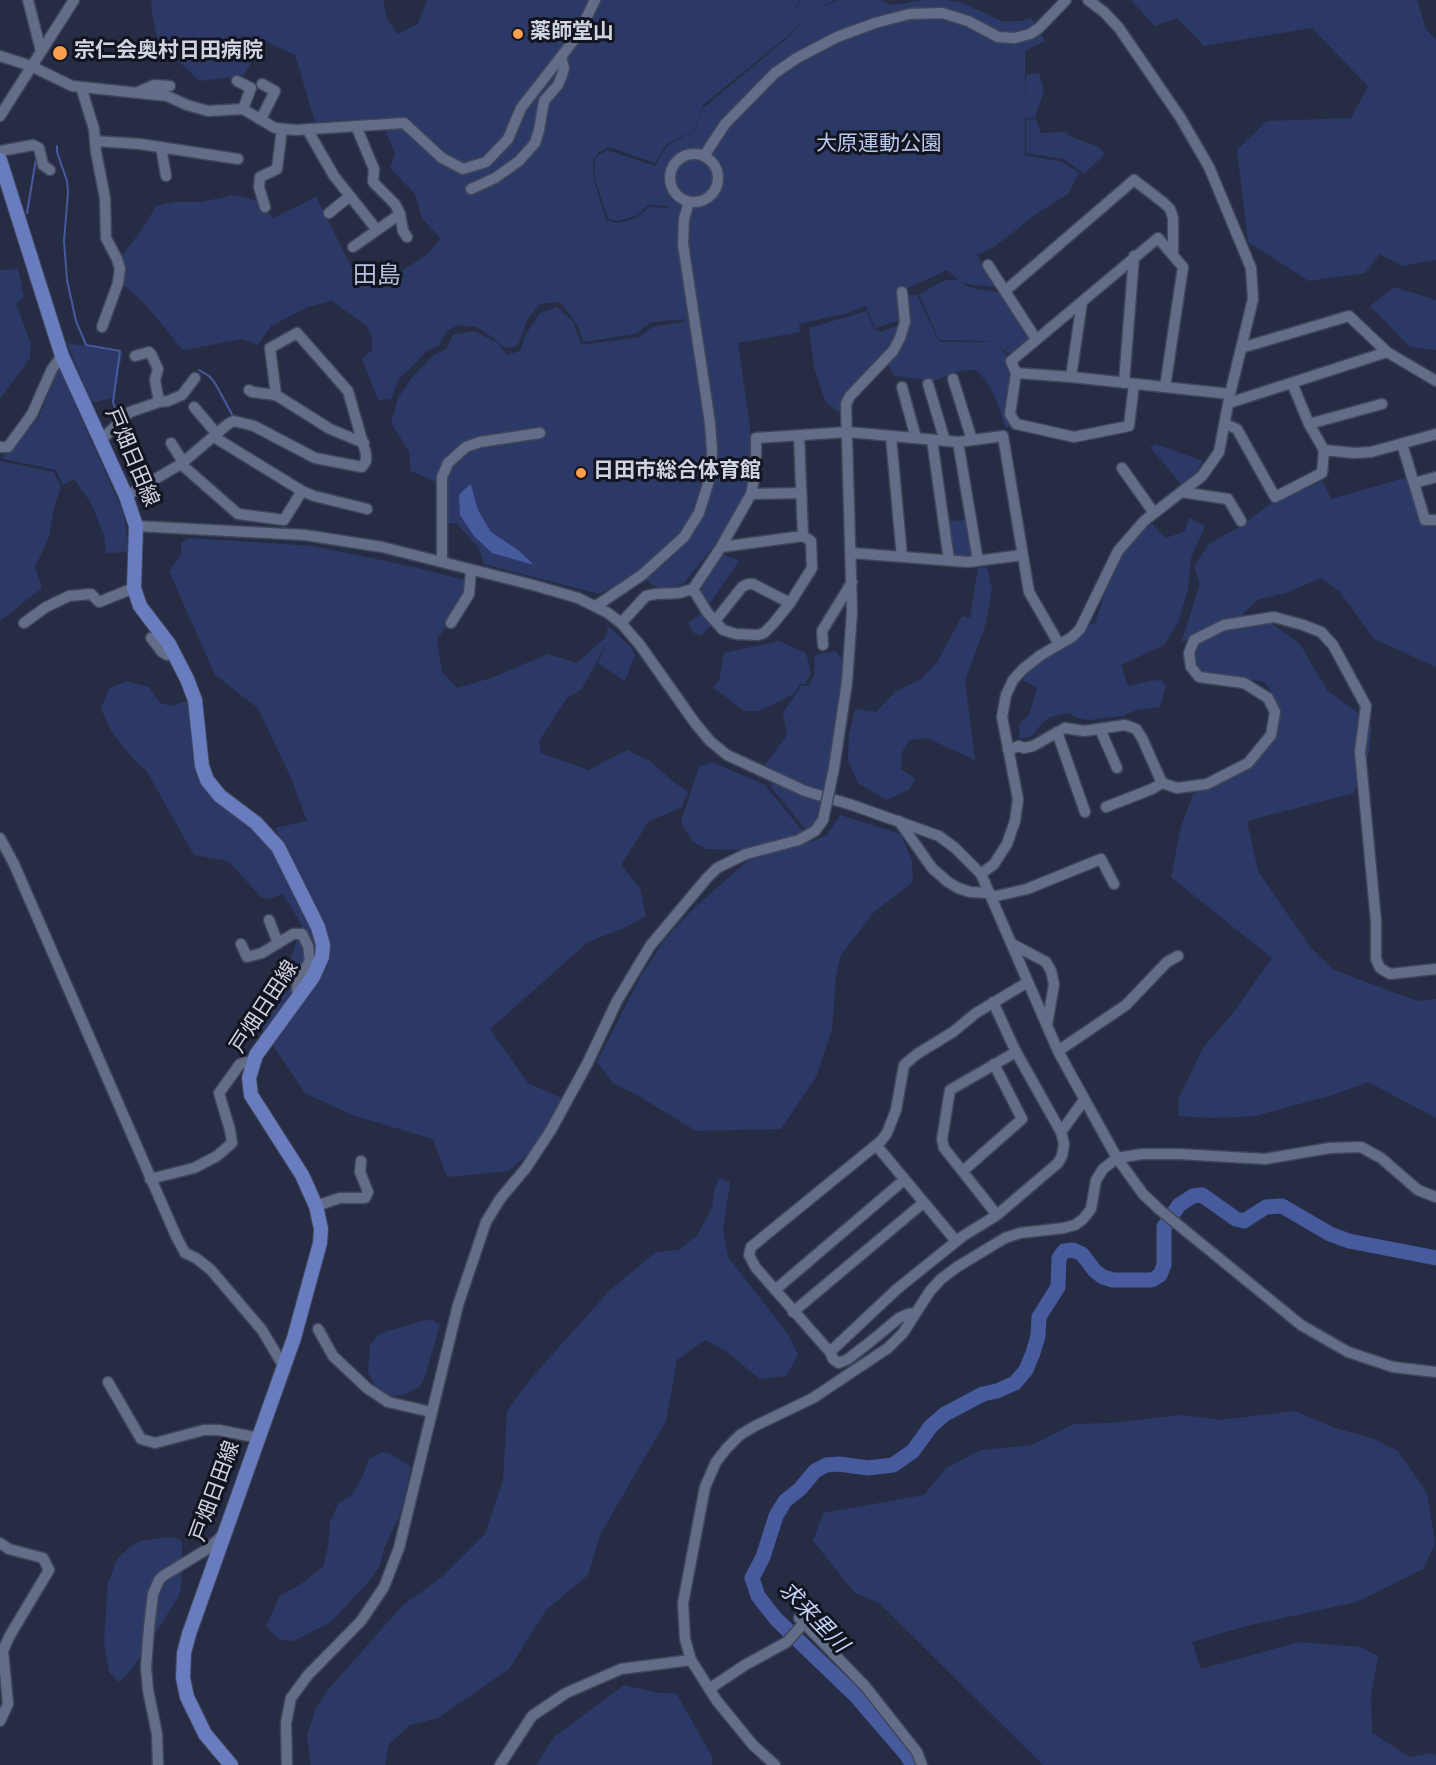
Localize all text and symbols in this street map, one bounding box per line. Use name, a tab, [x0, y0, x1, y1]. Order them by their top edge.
place label: 薬師堂山	[530, 21, 614, 47]
marker: 薬師堂山	[511, 27, 525, 41]
place label: 宗仁会奥村日田病院	[74, 40, 263, 66]
marker: 宗仁会奥村日田病院	[51, 44, 69, 62]
park label: 大原運動公園	[816, 133, 942, 159]
district label: 田島	[353, 264, 401, 292]
street label: 戸畑日田線	[98, 405, 162, 511]
place label: 日田市総合体育館	[593, 460, 761, 486]
marker: 日田市総合体育館	[574, 466, 588, 480]
street label: 戸畑日田線	[227, 957, 305, 1059]
street label: 戸畑日田線	[187, 1438, 247, 1546]
water label: 求来里川	[772, 1578, 852, 1660]

